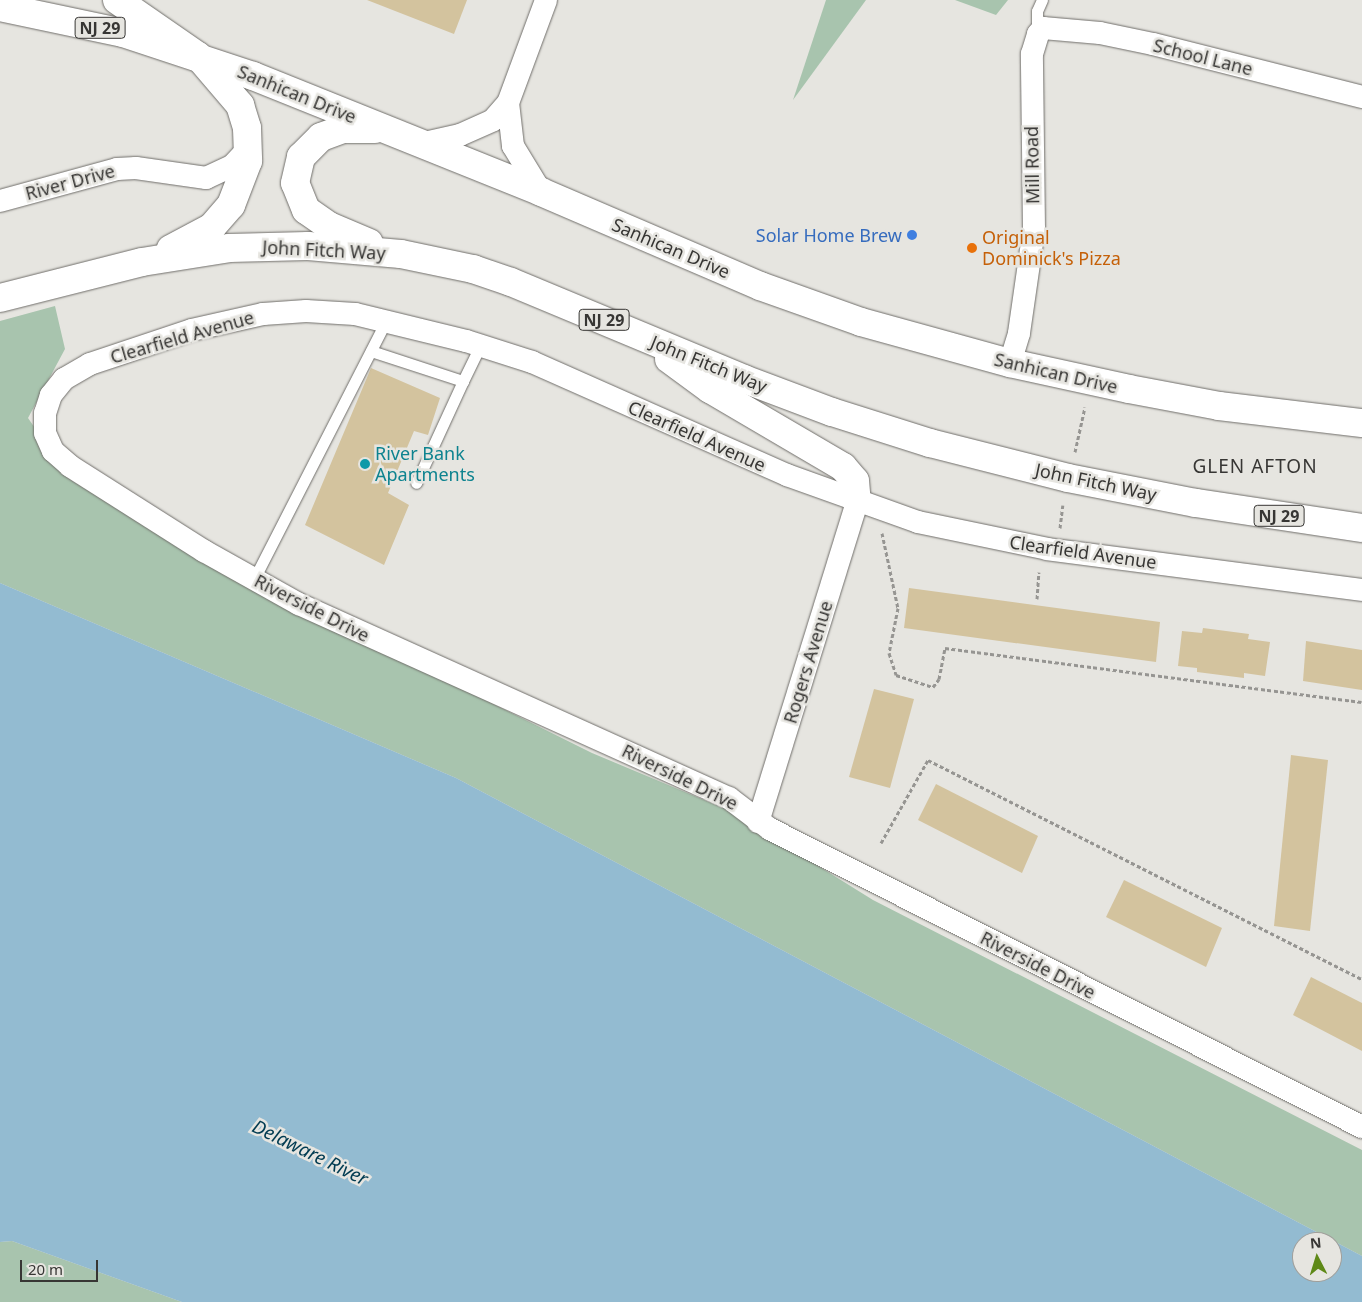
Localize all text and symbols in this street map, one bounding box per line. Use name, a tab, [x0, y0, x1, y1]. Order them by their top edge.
road number: NJ 29	[74, 14, 126, 42]
street label: School Lane	[1151, 34, 1255, 80]
street label: Sanhican Drive	[235, 60, 359, 128]
street label: Mill Road	[1021, 126, 1043, 204]
street label: River Drive	[23, 160, 117, 204]
street label: Sanhican Drive	[609, 213, 733, 283]
place label: Solar Home Brew	[756, 224, 902, 246]
place label: Original Dominick's Pizza	[982, 227, 1121, 270]
marker: Solar Home Brew	[906, 229, 918, 241]
street label: John Fitch Way	[262, 236, 386, 264]
marker: Original Dominick's Pizza	[966, 242, 978, 254]
street label: Clearfield Avenue	[108, 306, 256, 368]
road number: NJ 29	[578, 306, 630, 334]
street label: John Fitch Way	[648, 331, 770, 397]
street label: Sanhican Drive	[992, 348, 1120, 398]
street label: Clearfield Avenue	[625, 396, 769, 476]
place label: River Bank Apartments	[375, 443, 475, 486]
district label: GLEN AFTON	[1191, 456, 1319, 478]
marker: River Bank Apartments	[359, 458, 371, 470]
street label: John Fitch Way	[1033, 459, 1159, 505]
road number: NJ 29	[1253, 502, 1305, 530]
street label: Clearfield Avenue	[1008, 531, 1158, 573]
street label: Riverside Drive	[251, 570, 373, 646]
street label: Rogers Avenue	[779, 598, 837, 726]
street label: Riverside Drive	[619, 740, 741, 814]
street label: Riverside Drive	[977, 927, 1099, 1003]
water label: Delaware River	[249, 1115, 371, 1191]
north arrow	[1292, 1232, 1342, 1282]
text: N	[1309, 1233, 1322, 1253]
scale bar	[22, 1250, 100, 1282]
text: 20 m	[28, 1259, 63, 1279]

